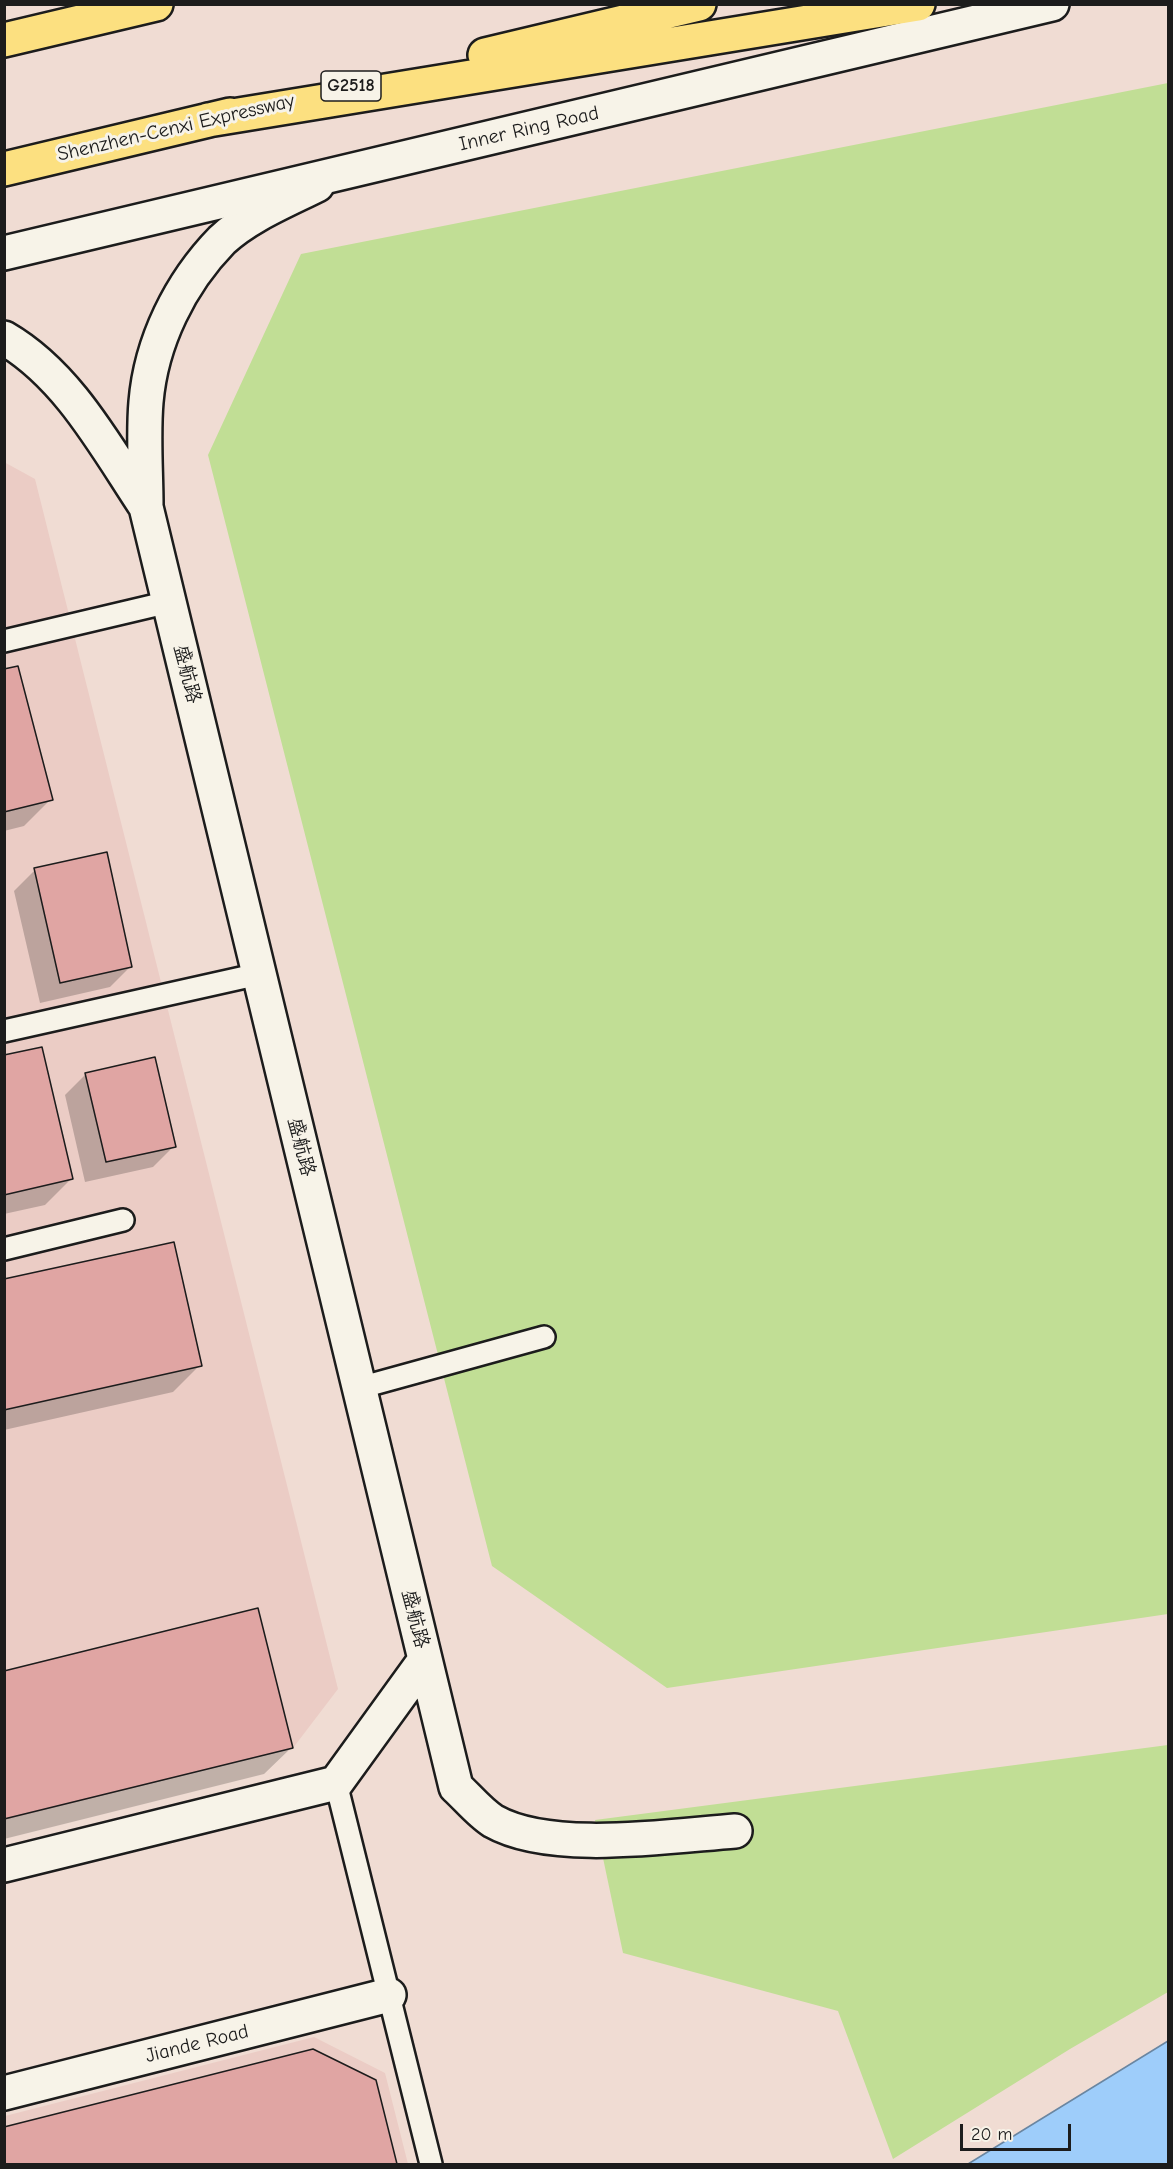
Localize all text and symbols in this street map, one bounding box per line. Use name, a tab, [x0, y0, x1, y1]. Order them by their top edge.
road number: G2518	[321, 71, 381, 101]
street label: Shenzhen-Cenxi Expressway	[55, 89, 297, 167]
street label: Inner Ring Road	[457, 101, 601, 157]
street label: 盛航路	[168, 642, 206, 706]
street label: 盛航路	[282, 1115, 320, 1179]
street label: 盛航路	[396, 1587, 434, 1651]
street label: Jiande Road	[143, 2020, 251, 2068]
scale bar	[963, 2112, 1074, 2150]
text: 20 m	[971, 2124, 1012, 2145]

